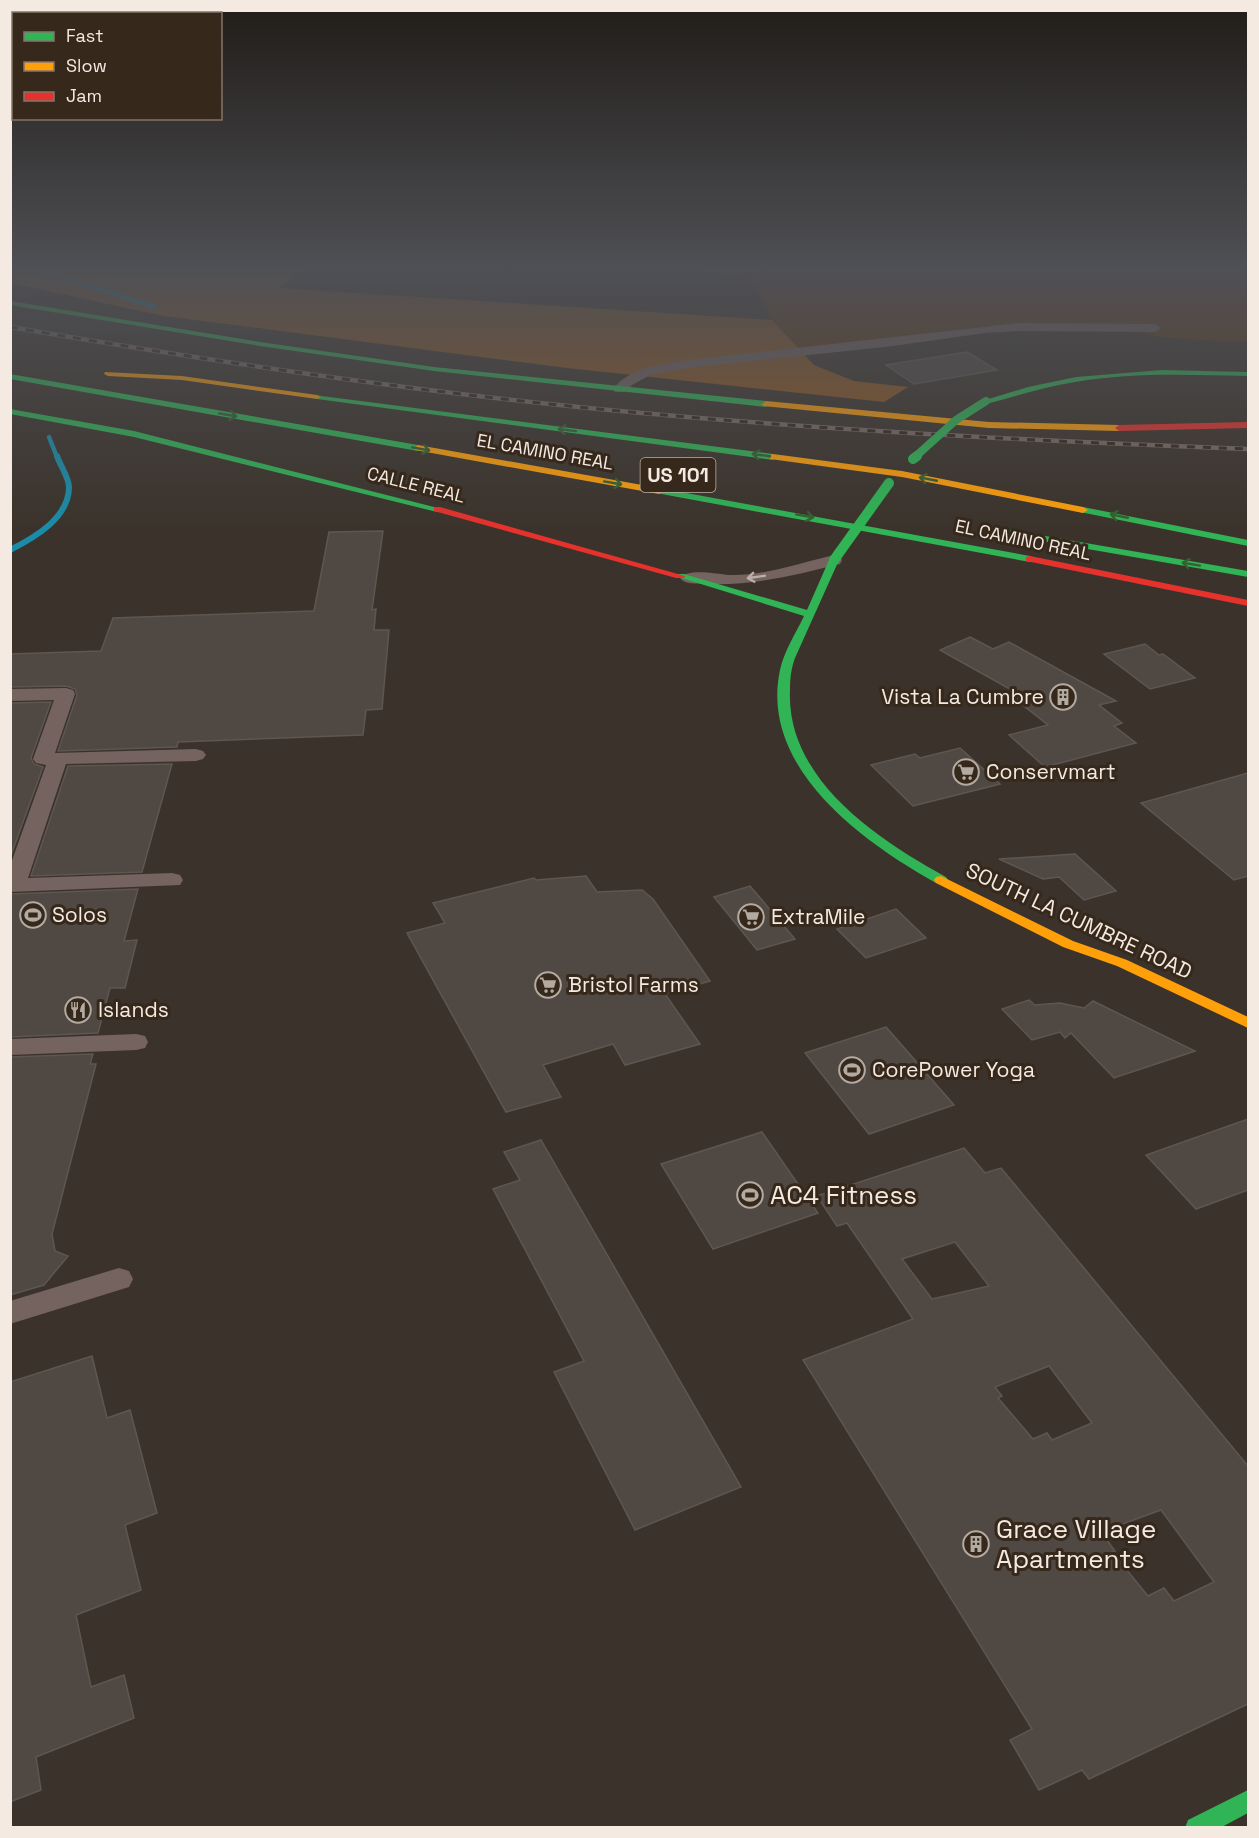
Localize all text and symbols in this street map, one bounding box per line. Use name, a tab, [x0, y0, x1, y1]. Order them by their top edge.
legend	[12, 12, 222, 120]
text: Fast	[66, 24, 103, 47]
text: Slow	[66, 54, 107, 77]
text: Jam	[66, 84, 102, 107]
one-way arrow	[218, 410, 238, 421]
one-way arrow	[558, 425, 578, 436]
street label: EL CAMINO REAL	[475, 428, 615, 475]
one-way arrow	[410, 443, 430, 454]
one-way arrow	[751, 449, 771, 460]
road number: US 101	[640, 458, 716, 492]
street label: CALLE REAL	[365, 461, 468, 508]
one-way arrow	[919, 473, 938, 484]
one-way arrow	[602, 477, 622, 488]
one-way arrow	[1110, 510, 1130, 521]
one-way arrow	[794, 511, 814, 522]
street label: EL CAMINO REAL	[953, 514, 1093, 565]
one-way arrow	[1181, 558, 1201, 569]
one-way arrow	[747, 572, 767, 583]
building icon: Vista La Cumbre	[1048, 682, 1078, 712]
place label: Vista La Cumbre	[881, 683, 1044, 710]
supermarket icon: Conservmart	[951, 757, 981, 787]
place label: Conservmart	[986, 758, 1116, 785]
street label: SOUTH LA CUMBRE ROAD	[962, 856, 1197, 985]
sports icon: Solos	[18, 900, 48, 930]
place label: Solos	[52, 901, 107, 928]
supermarket icon: ExtraMile	[736, 902, 766, 932]
place label: ExtraMile	[771, 903, 865, 930]
supermarket icon: Bristol Farms	[533, 970, 563, 1000]
place label: Bristol Farms	[568, 971, 699, 998]
restaurant icon: Islands	[63, 995, 93, 1025]
place label: Islands	[98, 996, 169, 1023]
sports icon: CorePower Yoga	[837, 1055, 867, 1085]
place label: CorePower Yoga	[872, 1056, 1035, 1083]
place label: AC4 Fitness	[770, 1178, 917, 1212]
sports icon: AC4 Fitness	[735, 1180, 765, 1210]
place label: Grace Village Apartments	[996, 1512, 1156, 1576]
building icon: Grace Village Apartments	[961, 1529, 991, 1559]

